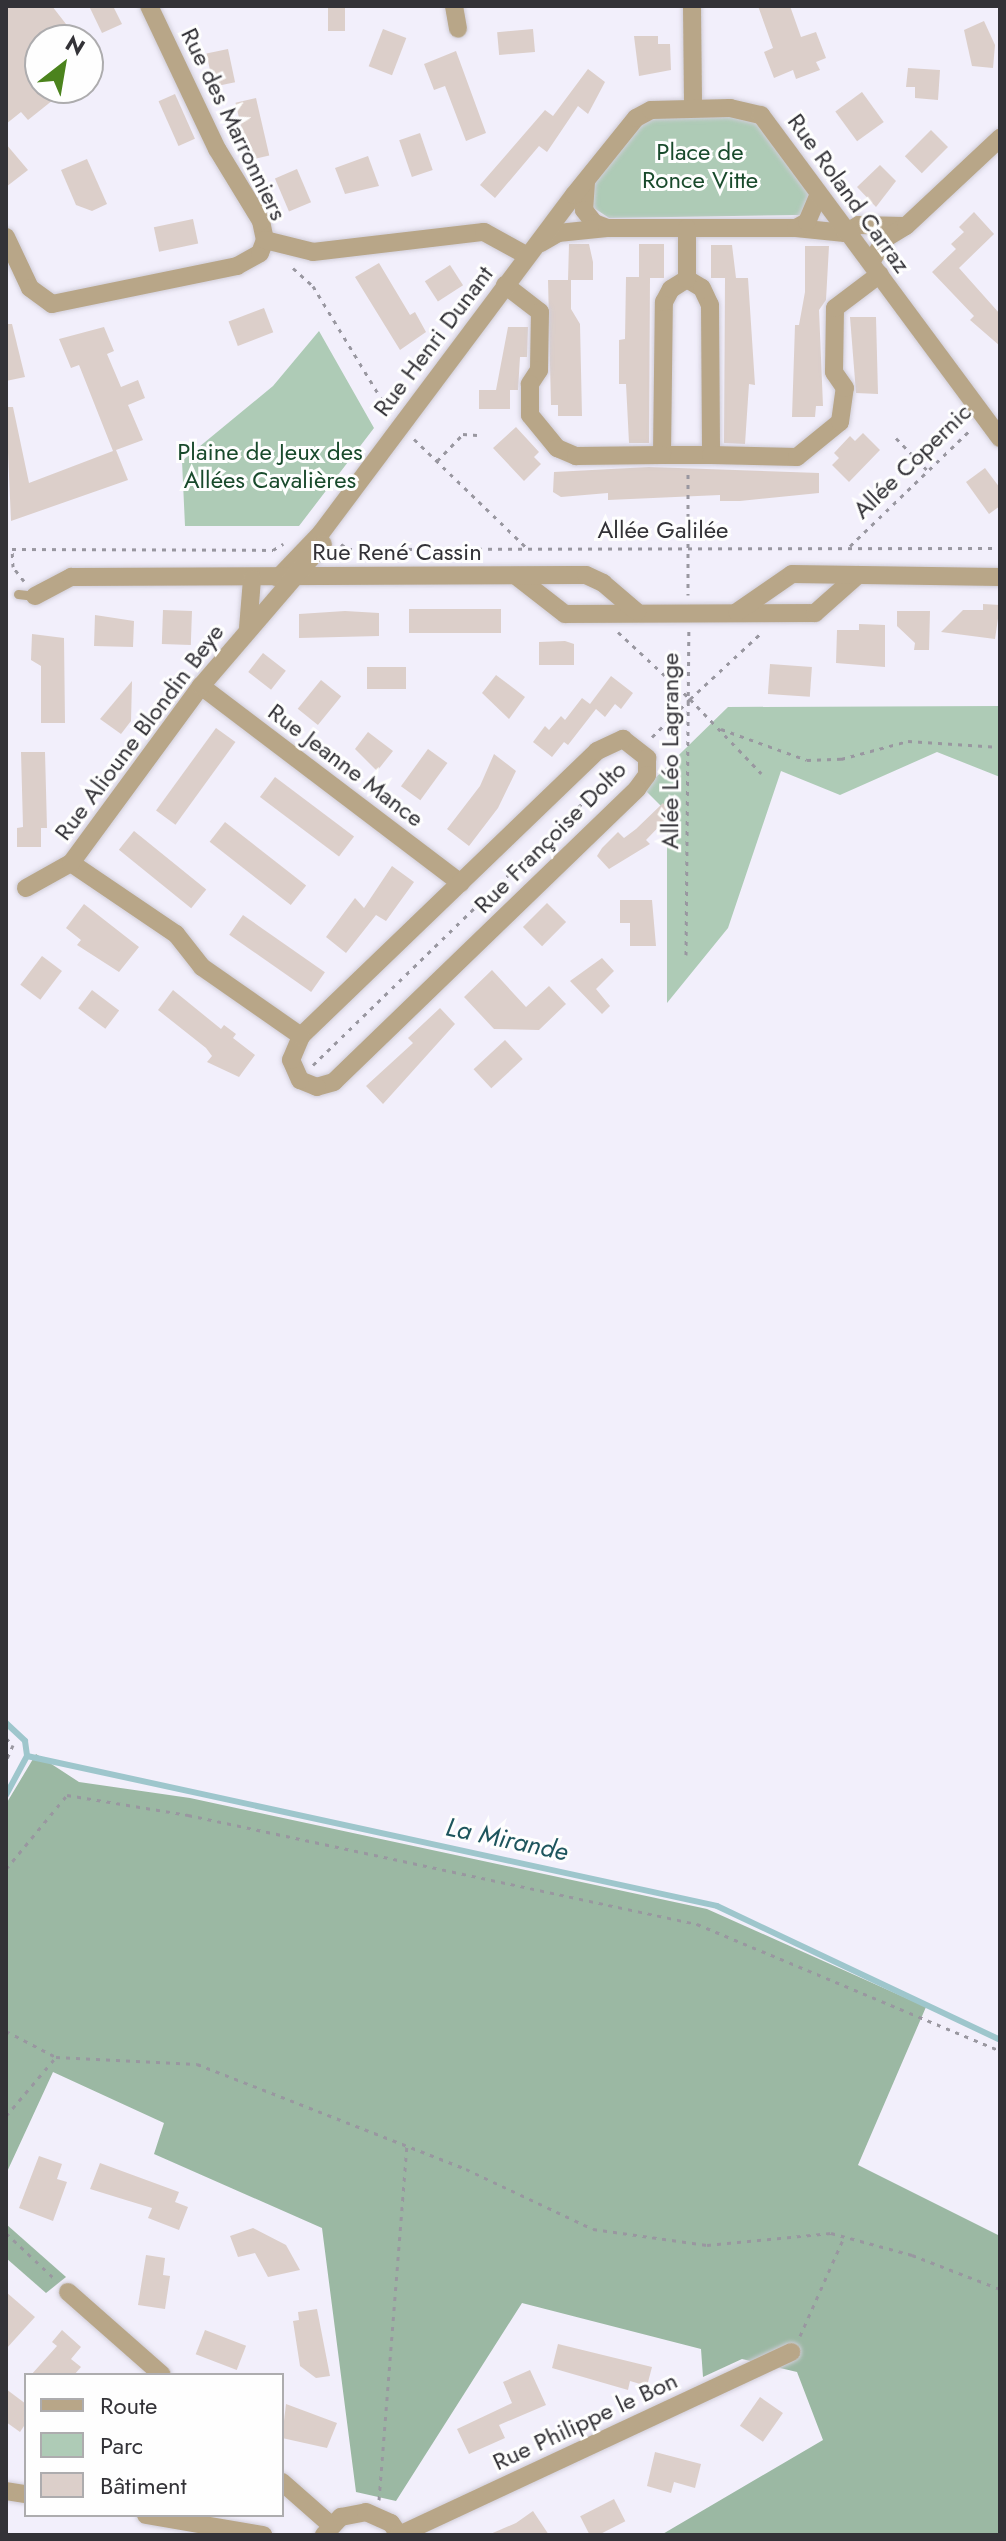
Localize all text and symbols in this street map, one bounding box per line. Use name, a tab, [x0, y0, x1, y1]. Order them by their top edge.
street label: Rue des Marronniers	[175, 23, 293, 225]
north arrow	[24, 24, 104, 104]
text: N	[60, 27, 91, 63]
street label: Rue Roland Carraz	[782, 108, 916, 278]
park label: Place de Ronce Vitte	[642, 138, 758, 194]
street label: Rue Henri Dunant	[367, 260, 499, 422]
street label: Allée Copernic	[847, 398, 977, 524]
park label: Plaine de Jeux des Allées Cavalières	[177, 438, 363, 494]
street label: Allée Galilée	[598, 516, 728, 544]
street label: Rue René Cassin	[312, 538, 482, 566]
street label: Rue Alioune Blondin Beye	[48, 618, 230, 846]
street label: Allée Léo Lagrange	[656, 653, 684, 849]
street label: Rue Jeanne Mance	[262, 697, 430, 833]
street label: Rue Françoise Dolto	[468, 755, 632, 919]
water label: La Mirande	[443, 1812, 571, 1868]
street label: Rue Philippe le Bon	[488, 2366, 682, 2476]
legend	[24, 2373, 284, 2517]
text: Route	[100, 2388, 157, 2423]
text: Parc	[100, 2428, 143, 2463]
text: Bâtiment	[100, 2468, 186, 2503]

